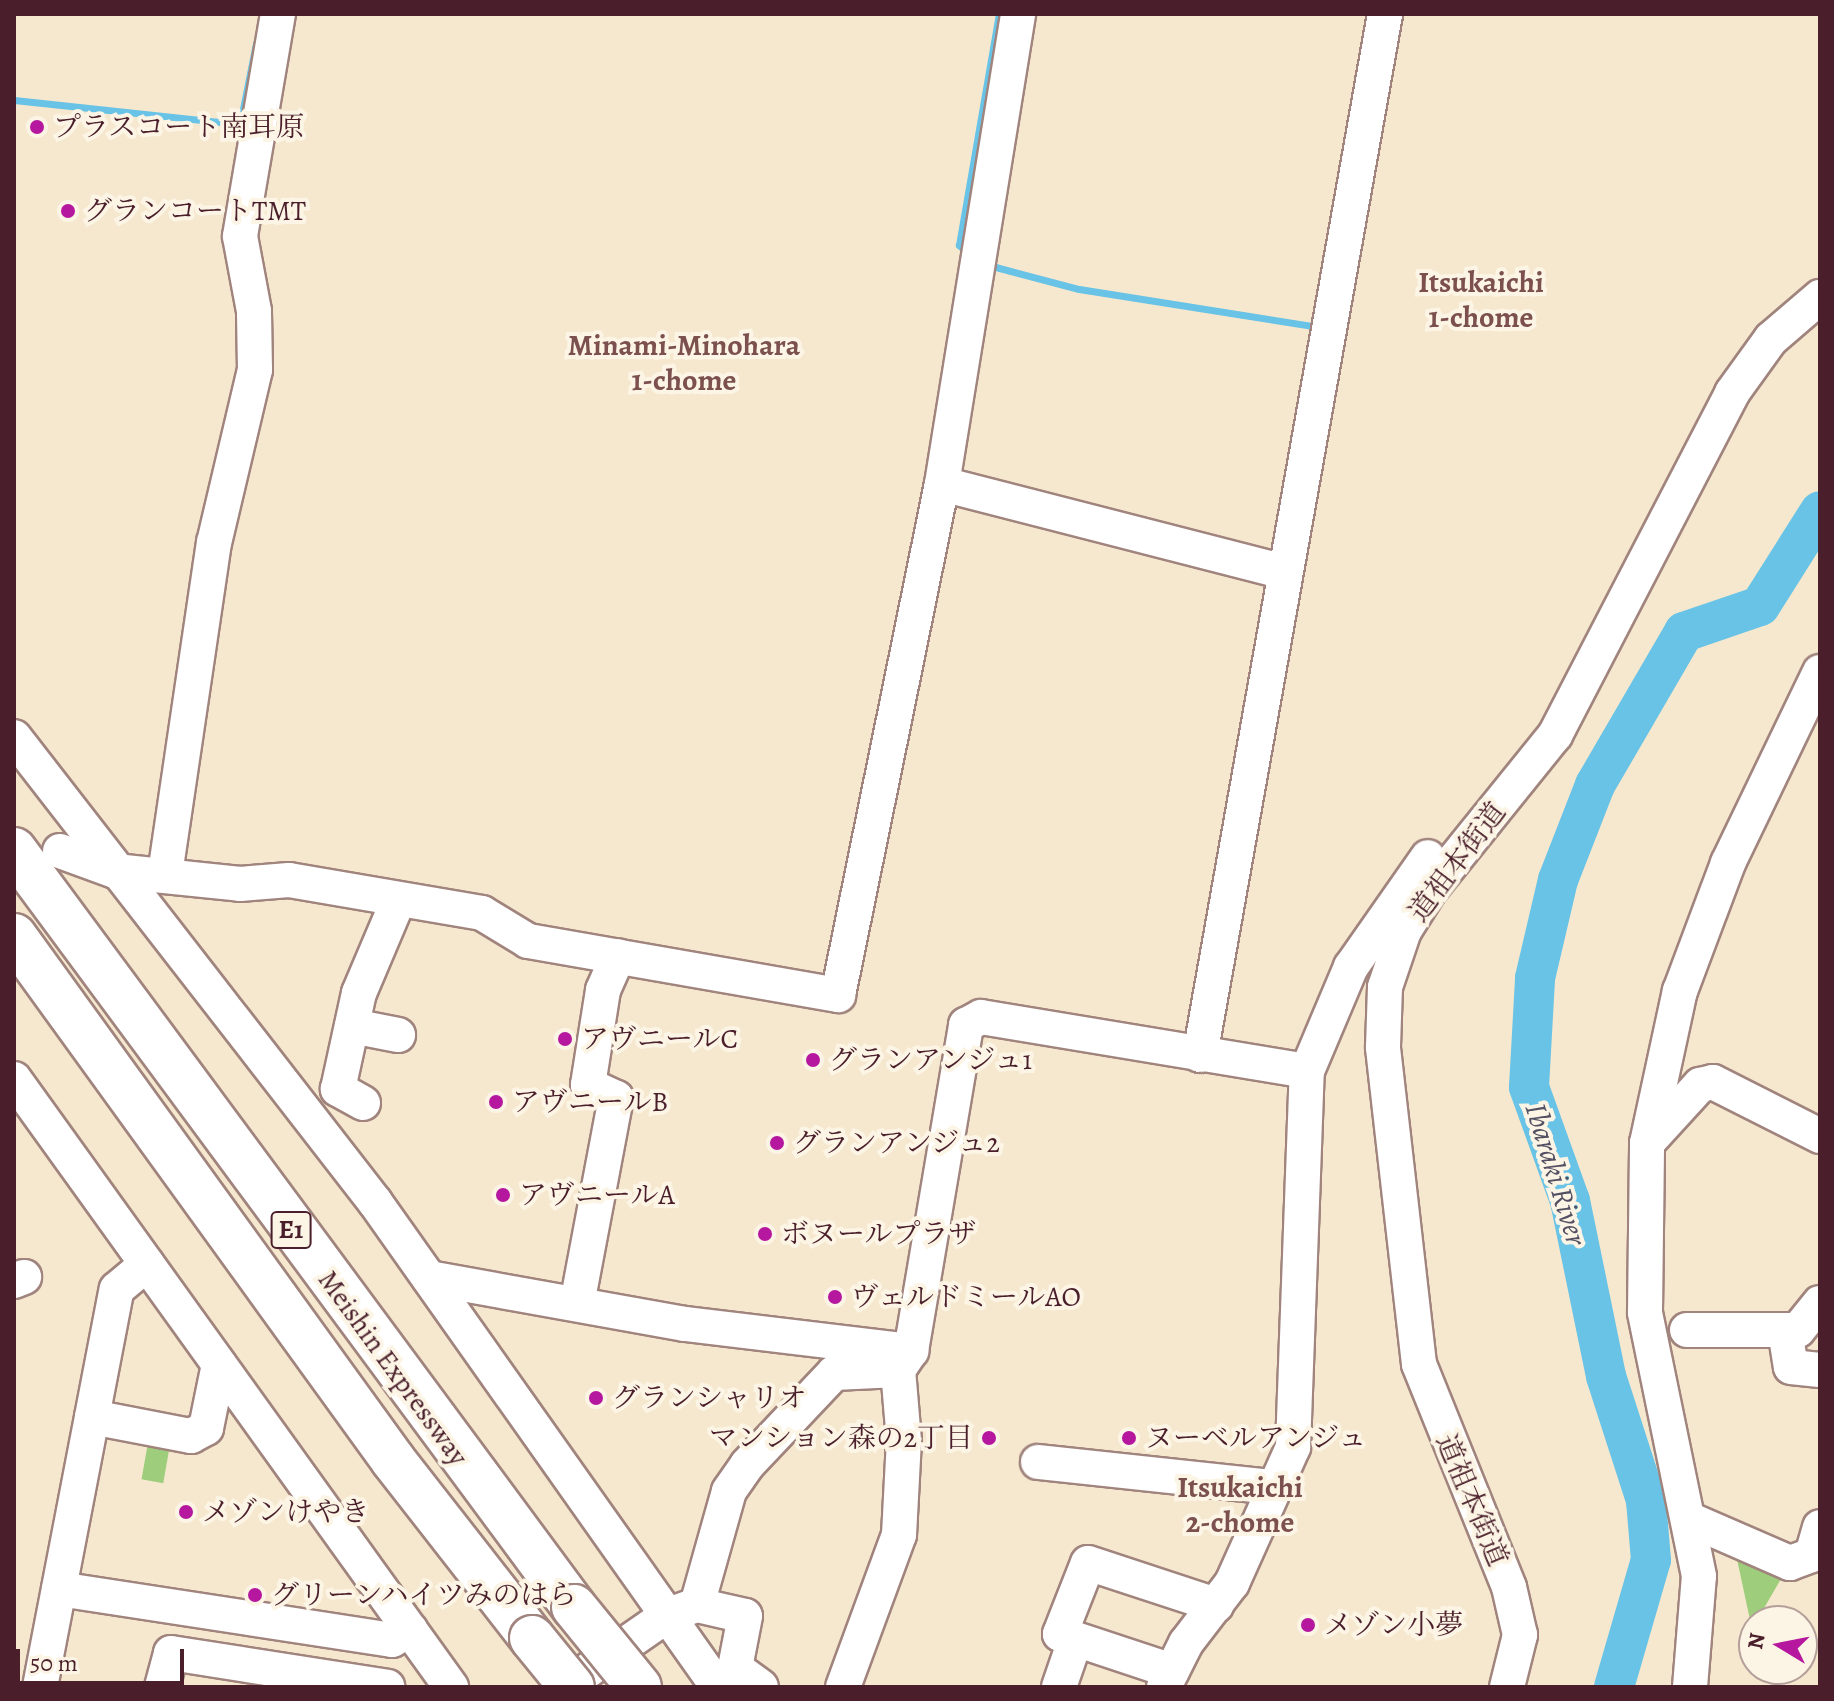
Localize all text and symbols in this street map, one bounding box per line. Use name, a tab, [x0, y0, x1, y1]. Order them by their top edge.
place label: プラスコート南耳原	[53, 110, 305, 144]
marker: プラスコート南耳原	[28, 118, 46, 136]
place label: グランコートTMT	[84, 194, 306, 228]
marker: グランコートTMT	[59, 202, 77, 220]
district label: Itsukaichi 1-chome	[1418, 264, 1544, 334]
district label: Minami-Minohara 1-chome	[568, 327, 800, 398]
street label: 道祖本街道	[1401, 796, 1513, 928]
place label: アヴニールC	[581, 1022, 739, 1056]
marker: アヴニールC	[556, 1030, 574, 1048]
place label: グランアンジュ1	[829, 1043, 1035, 1077]
marker: グランアンジュ1	[804, 1051, 822, 1069]
place label: アヴニールB	[512, 1085, 669, 1119]
marker: アヴニールB	[487, 1093, 505, 1111]
water label: Ibaraki River	[1517, 1099, 1595, 1249]
place label: グランアンジュ2	[793, 1126, 1002, 1160]
marker: グランアンジュ2	[768, 1134, 786, 1152]
place label: アヴニールA	[519, 1178, 675, 1212]
marker: アヴニールA	[494, 1186, 512, 1204]
road number: E1	[269, 1208, 313, 1252]
place label: ボヌールプラザ	[781, 1217, 977, 1251]
marker: ボヌールプラザ	[756, 1225, 774, 1243]
street label: Meishin Expressway	[311, 1264, 475, 1472]
place label: ヴェルドミールAO	[851, 1280, 1082, 1314]
marker: ヴェルドミールAO	[826, 1288, 844, 1306]
place label: グランシャリオ	[612, 1381, 808, 1415]
marker: グランシャリオ	[587, 1389, 605, 1407]
place label: マンション森の2丁目	[708, 1421, 973, 1455]
place label: ヌーベルアンジュ	[1145, 1421, 1369, 1455]
marker: マンション森の2丁目	[980, 1429, 998, 1447]
marker: ヌーベルアンジュ	[1120, 1429, 1138, 1447]
street label: 道祖本街道	[1429, 1429, 1515, 1571]
district label: Itsukaichi 2-chome	[1177, 1469, 1303, 1540]
place label: メゾンけやき	[202, 1495, 370, 1529]
marker: メゾンけやき	[177, 1503, 195, 1521]
place label: グリーンハイツみのはら	[271, 1578, 579, 1612]
marker: グリーンハイツみのはら	[246, 1586, 264, 1604]
north arrow	[1738, 1605, 1818, 1685]
place label: メゾン小夢	[1324, 1608, 1464, 1642]
marker: メゾン小夢	[1299, 1616, 1317, 1634]
text: N	[1740, 1631, 1772, 1652]
scale bar	[20, 1633, 188, 1683]
text: 50 m	[30, 1647, 78, 1679]

